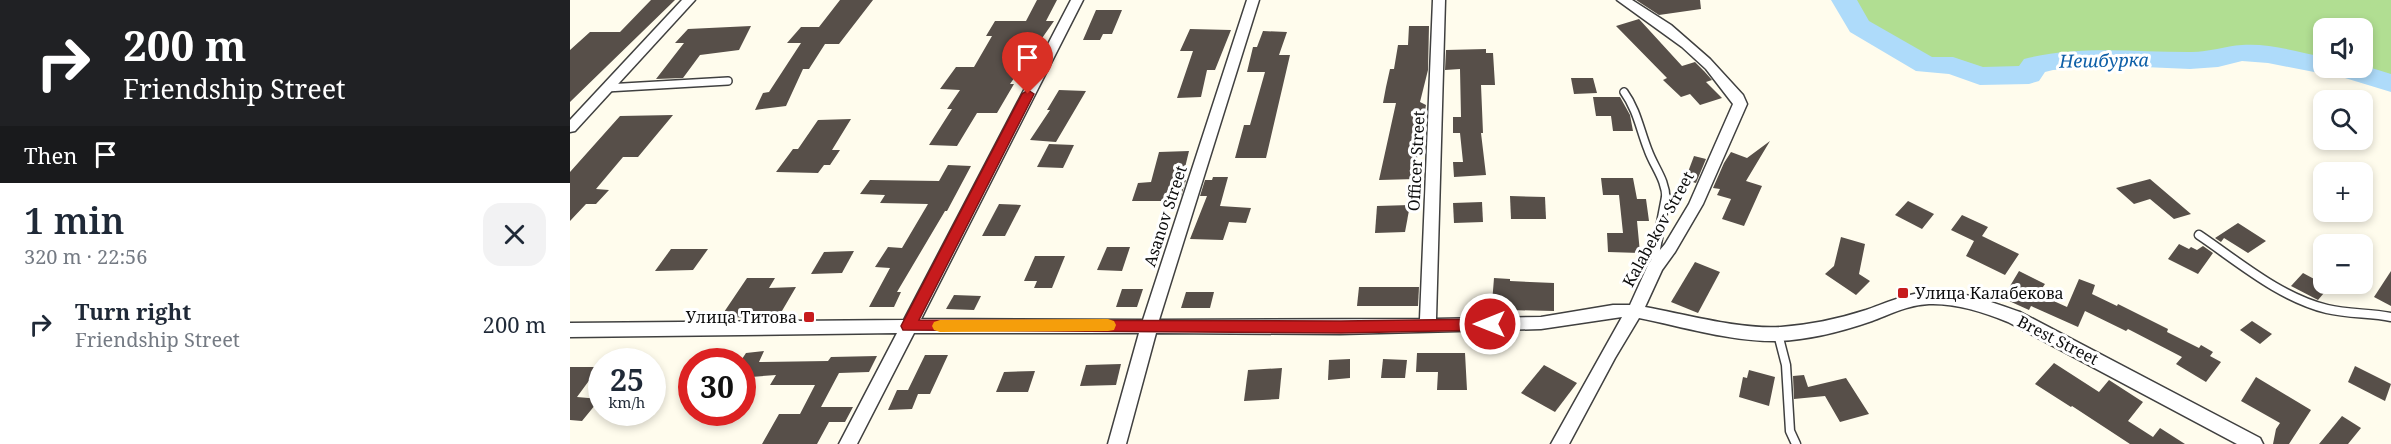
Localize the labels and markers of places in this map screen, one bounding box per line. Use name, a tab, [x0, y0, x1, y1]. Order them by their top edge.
pin	[1002, 32, 1053, 94]
place label: Улица Калабекова	[1915, 282, 2064, 304]
marker: Улица Калабекова	[1896, 286, 1910, 300]
place label: Улица Титова	[686, 306, 797, 328]
marker: Улица Титова	[802, 310, 816, 324]

